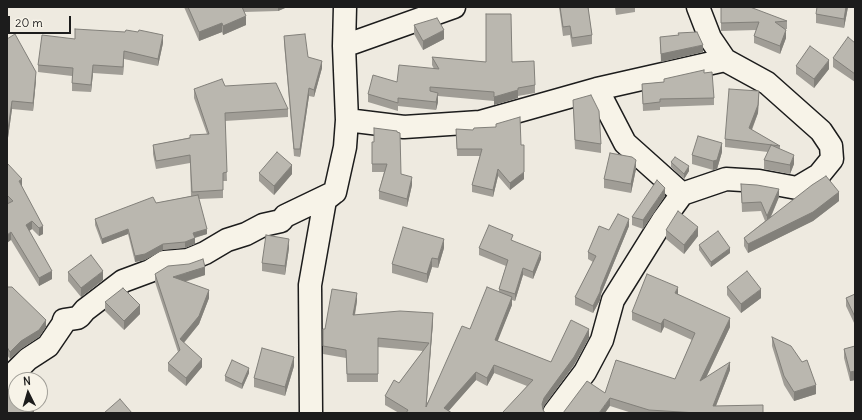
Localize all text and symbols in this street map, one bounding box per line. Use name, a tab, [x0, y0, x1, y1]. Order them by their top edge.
scale bar	[10, 8, 73, 34]
text: 20 m	[15, 15, 43, 30]
north arrow	[8, 372, 48, 412]
text: N	[23, 374, 31, 388]

